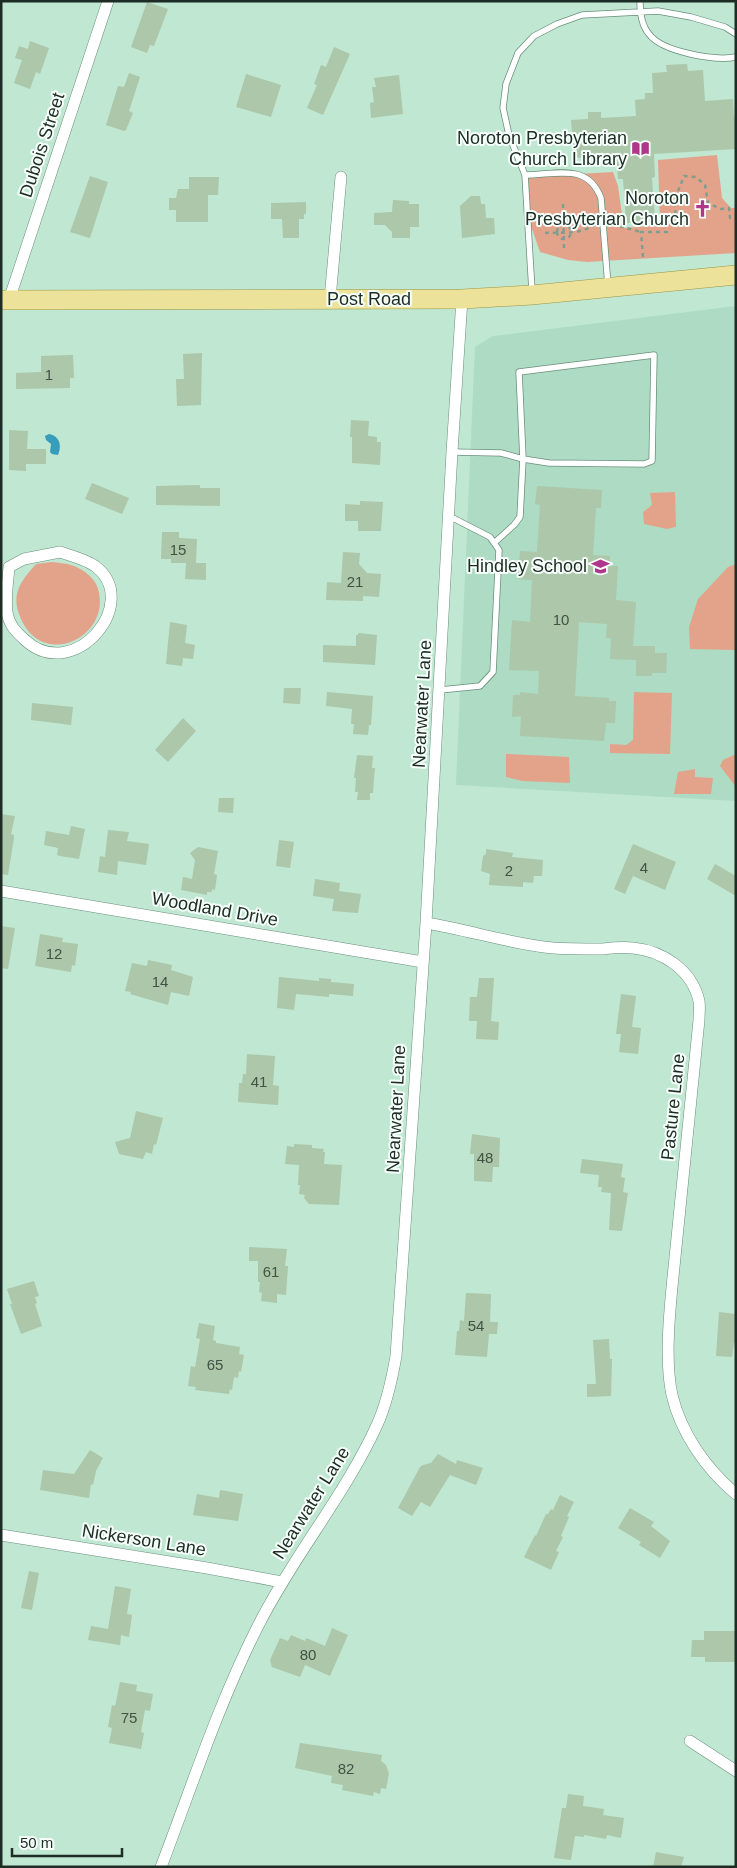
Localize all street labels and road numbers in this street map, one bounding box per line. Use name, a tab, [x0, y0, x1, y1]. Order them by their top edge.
street label: Dubois Street	[16, 90, 68, 200]
street label: Post Road	[327, 289, 411, 309]
street label: Nearwater Lane	[409, 640, 435, 768]
street label: Woodland Drive	[150, 888, 280, 930]
street label: Nearwater Lane	[383, 1045, 409, 1173]
street label: Pasture Lane	[657, 1053, 689, 1161]
street label: Nearwater Lane	[269, 1443, 353, 1563]
street label: Nickerson Lane	[81, 1520, 207, 1560]

